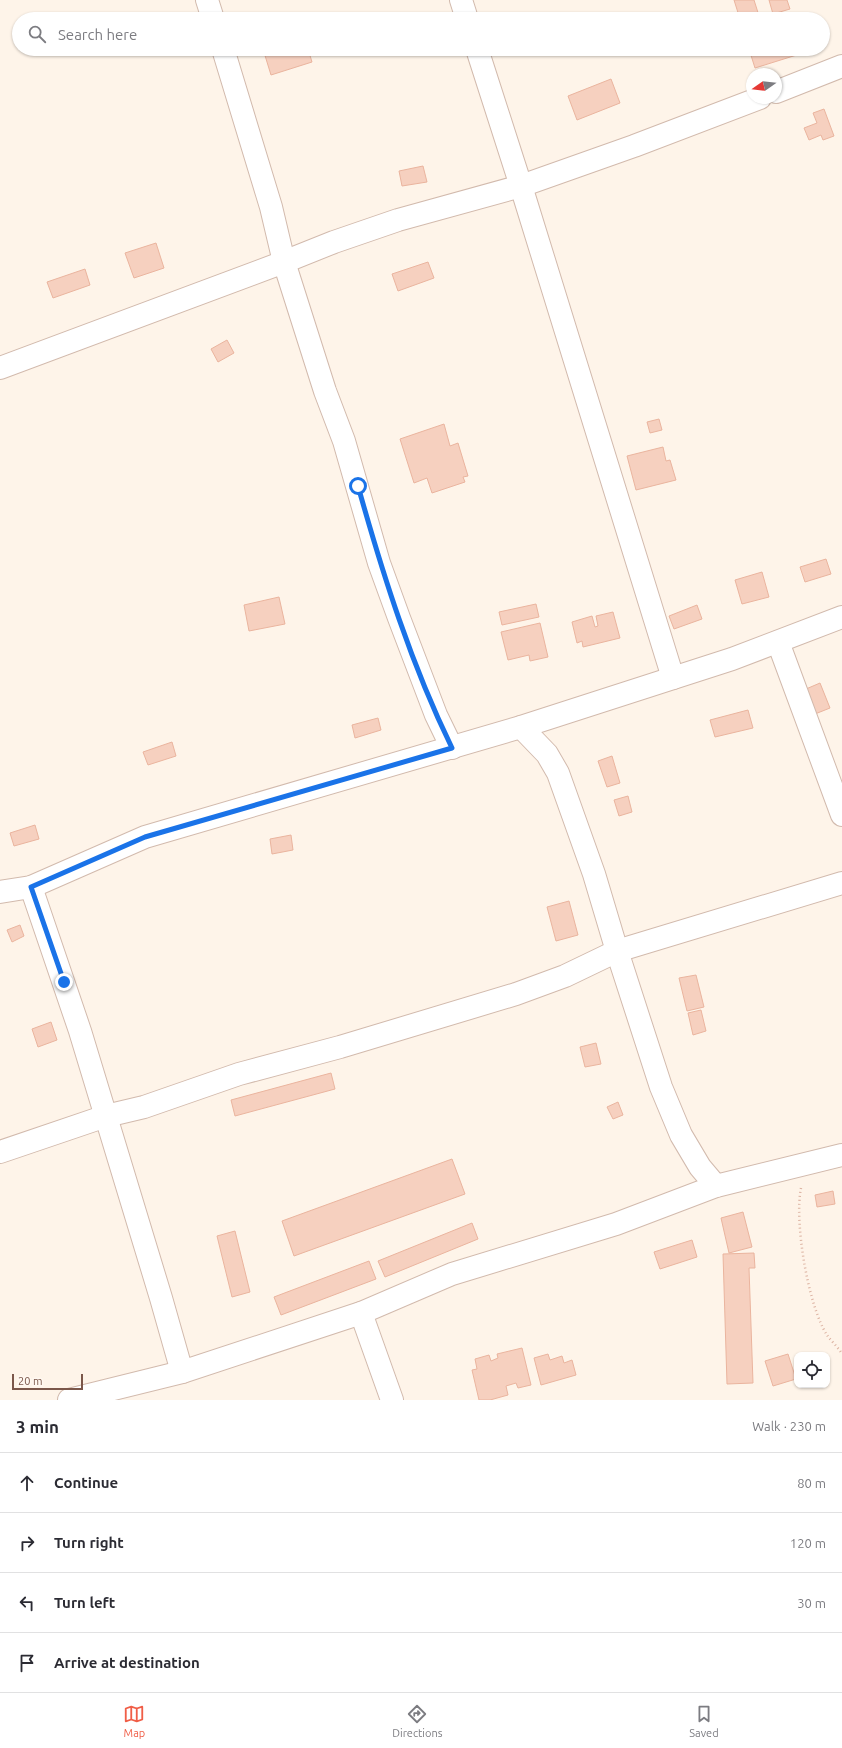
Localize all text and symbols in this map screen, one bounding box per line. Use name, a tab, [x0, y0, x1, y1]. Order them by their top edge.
search box	[12, 12, 830, 56]
icon: search	[26, 23, 48, 45]
text: Search here	[58, 26, 137, 43]
north arrow	[746, 68, 782, 104]
route start	[349, 477, 367, 495]
route end	[55, 973, 73, 991]
map controls	[794, 1352, 830, 1388]
button: locate	[794, 1352, 830, 1388]
scale bar	[12, 1372, 83, 1391]
text: 20 m	[18, 1375, 42, 1387]
text: 3 min	[16, 1417, 59, 1436]
text: Walk · 230 m	[752, 1419, 826, 1433]
icon: ahead	[16, 1472, 38, 1494]
text: Continue	[54, 1474, 118, 1491]
text: 80 m	[797, 1476, 826, 1490]
icon: right	[16, 1532, 38, 1554]
text: Turn right	[54, 1534, 124, 1551]
text: 120 m	[790, 1536, 826, 1550]
icon: left	[16, 1592, 38, 1614]
text: Turn left	[54, 1594, 115, 1611]
text: 30 m	[797, 1596, 826, 1610]
icon: arrive	[16, 1652, 38, 1674]
text: Arrive at destination	[54, 1654, 200, 1671]
tab: Map	[123, 1703, 145, 1739]
tab: Directions	[392, 1703, 443, 1739]
tab: Saved	[689, 1703, 719, 1739]

